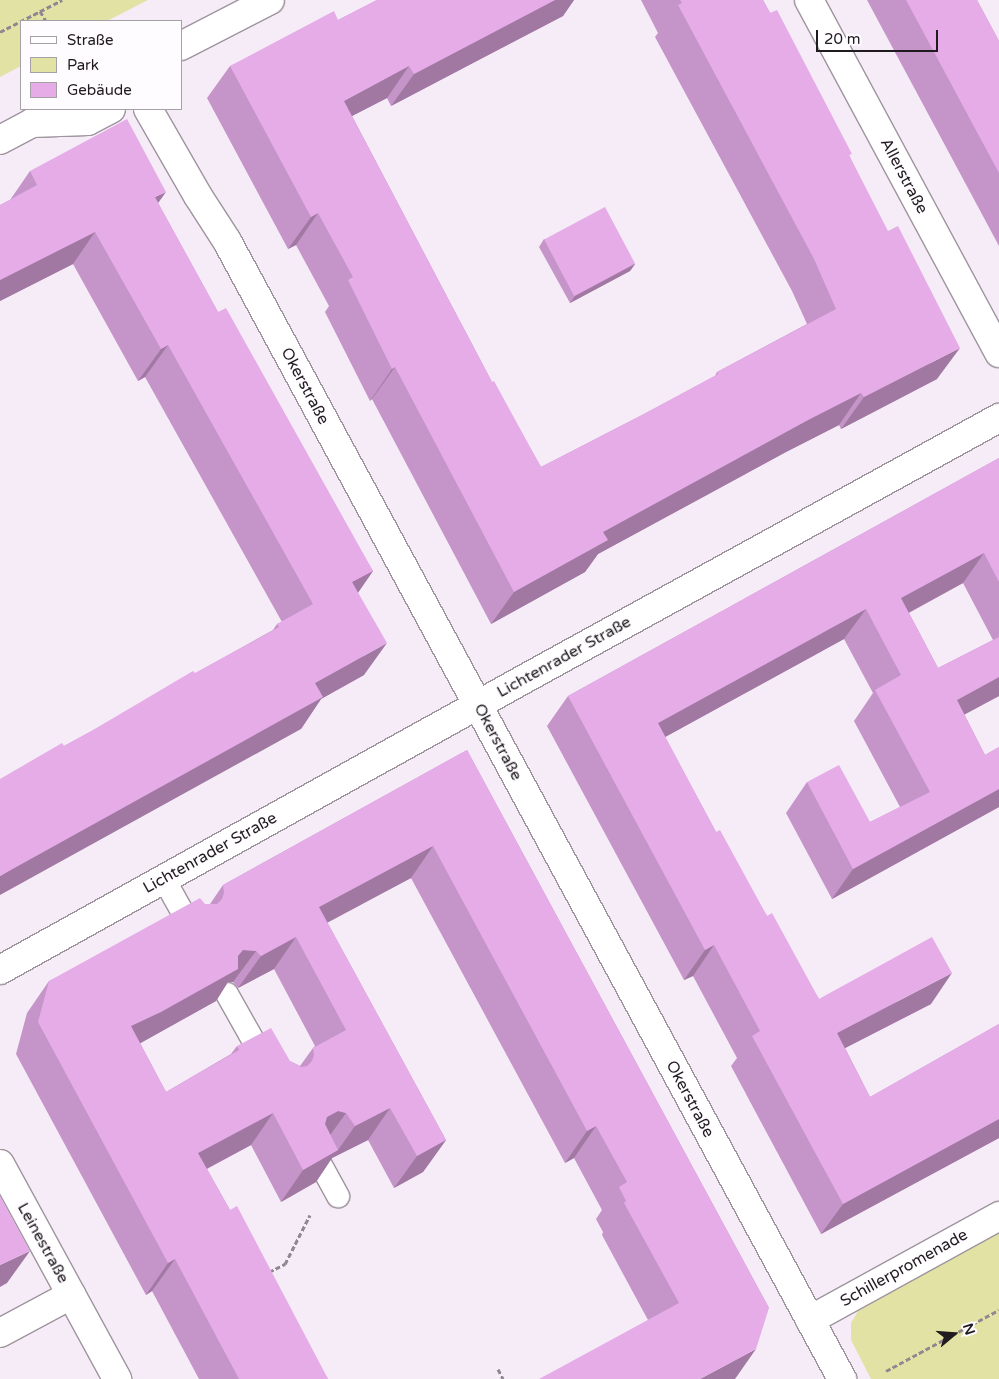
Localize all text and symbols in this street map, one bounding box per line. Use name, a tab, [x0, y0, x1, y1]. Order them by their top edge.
legend	[20, 20, 182, 110]
scale bar	[819, 20, 942, 52]
text: 20 m	[824, 30, 861, 48]
text: Straße	[67, 31, 113, 49]
text: Park	[67, 56, 99, 74]
text: Gebäude	[67, 81, 132, 99]
street label: Allerstraße	[876, 135, 932, 217]
street label: Okerstraße	[277, 344, 333, 428]
street label: Lichtenrader Straße	[494, 612, 634, 702]
street label: Okerstraße	[470, 700, 526, 784]
street label: Lichtenrader Straße	[140, 808, 280, 898]
street label: Okerstraße	[662, 1057, 718, 1141]
street label: Leinestraße	[13, 1200, 73, 1286]
street label: Schillerpromenade	[837, 1225, 971, 1311]
north arrow	[929, 1309, 979, 1359]
text: N	[959, 1321, 979, 1337]

